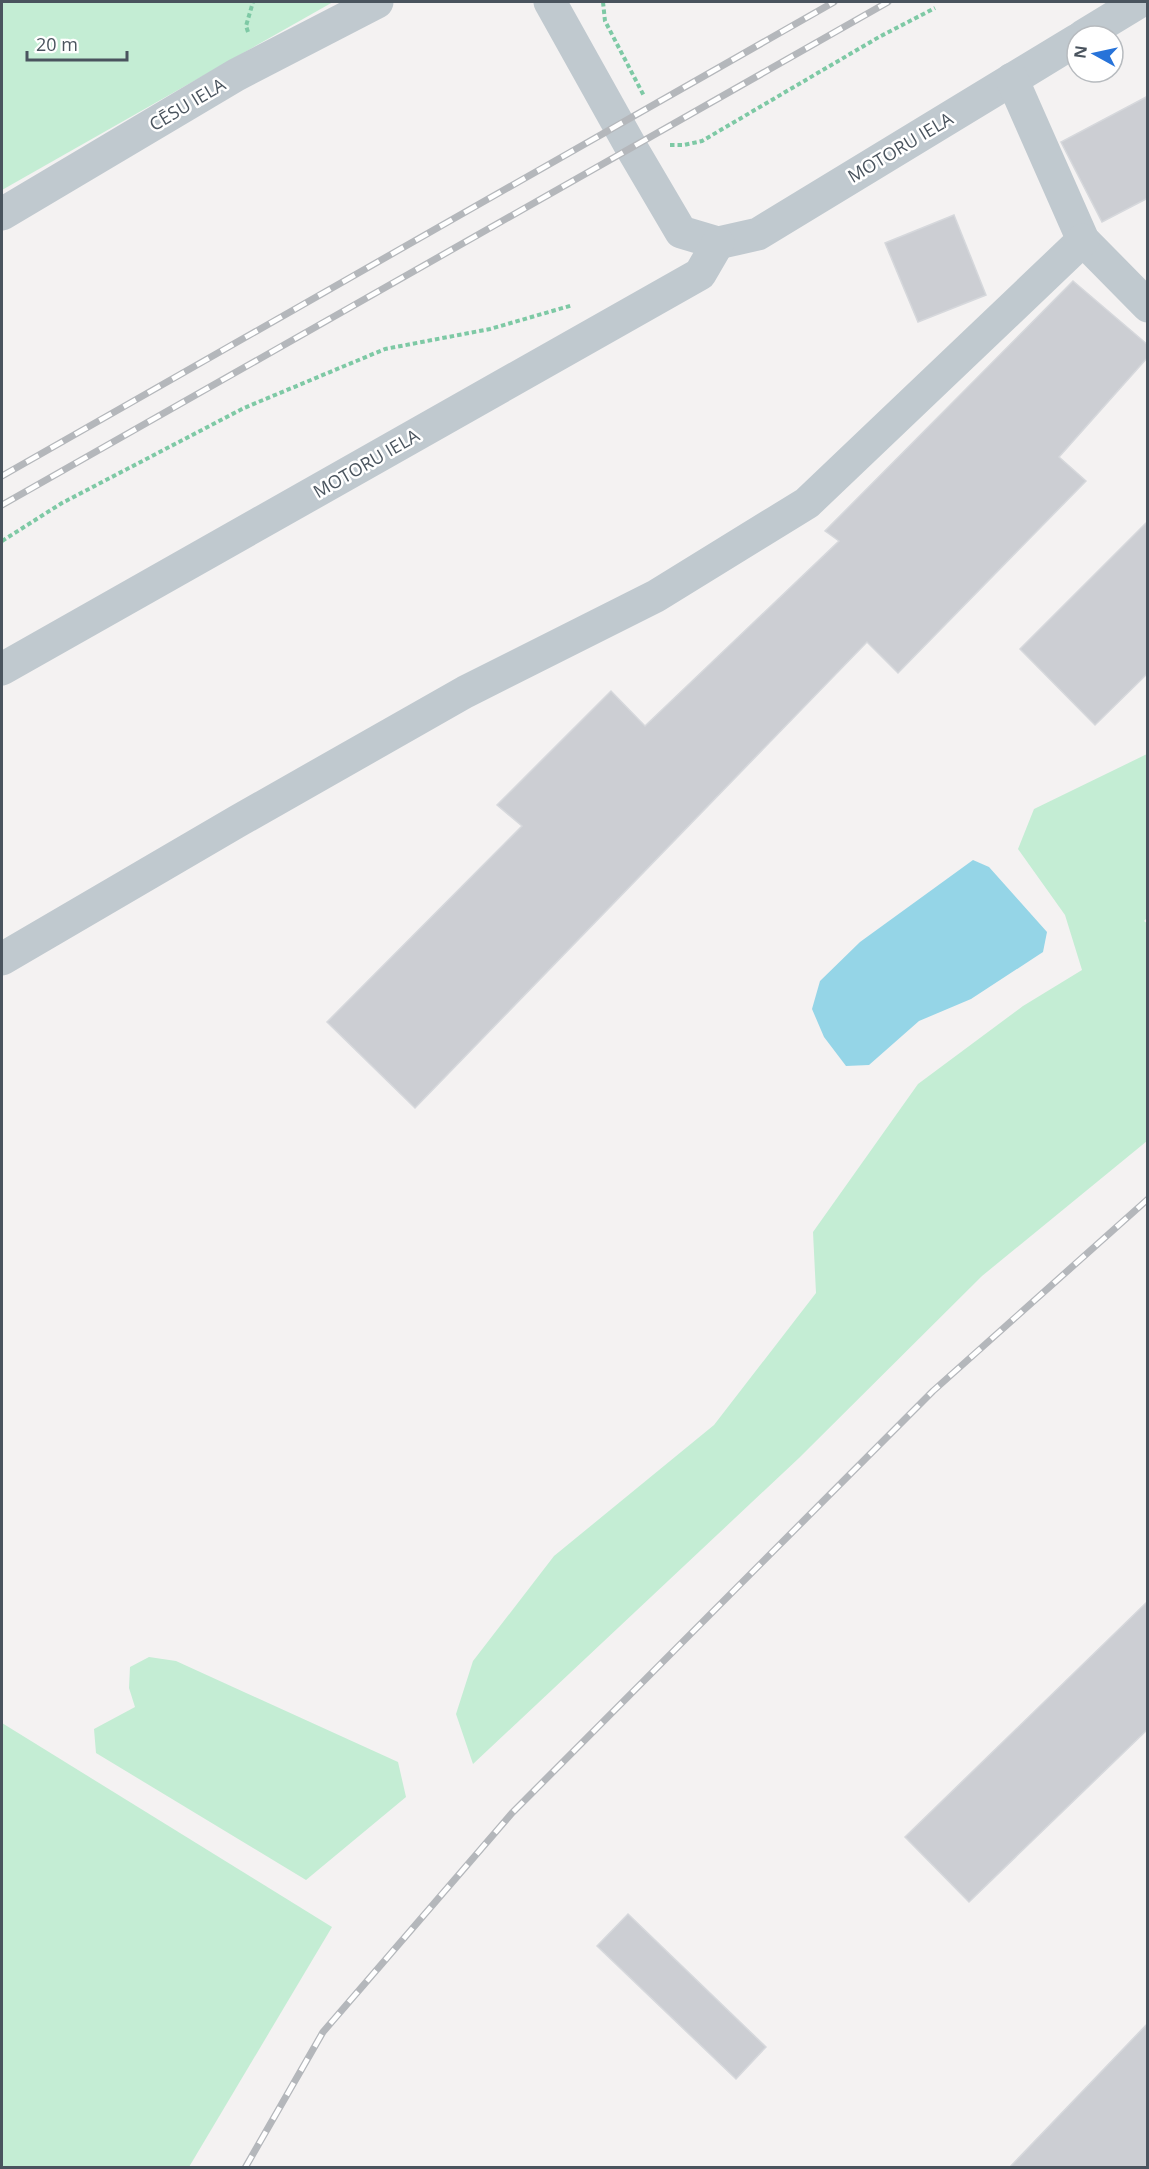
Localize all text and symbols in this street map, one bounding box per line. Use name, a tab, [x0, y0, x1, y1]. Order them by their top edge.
scale bar	[27, 24, 128, 62]
north arrow	[1065, 24, 1125, 84]
text: 20 m	[36, 32, 78, 56]
text: N	[1068, 44, 1092, 60]
street label: CĒSU IELA	[144, 72, 230, 136]
street label: MOTORU IELA	[843, 106, 958, 188]
street label: MOTORU IELA	[309, 423, 424, 503]

